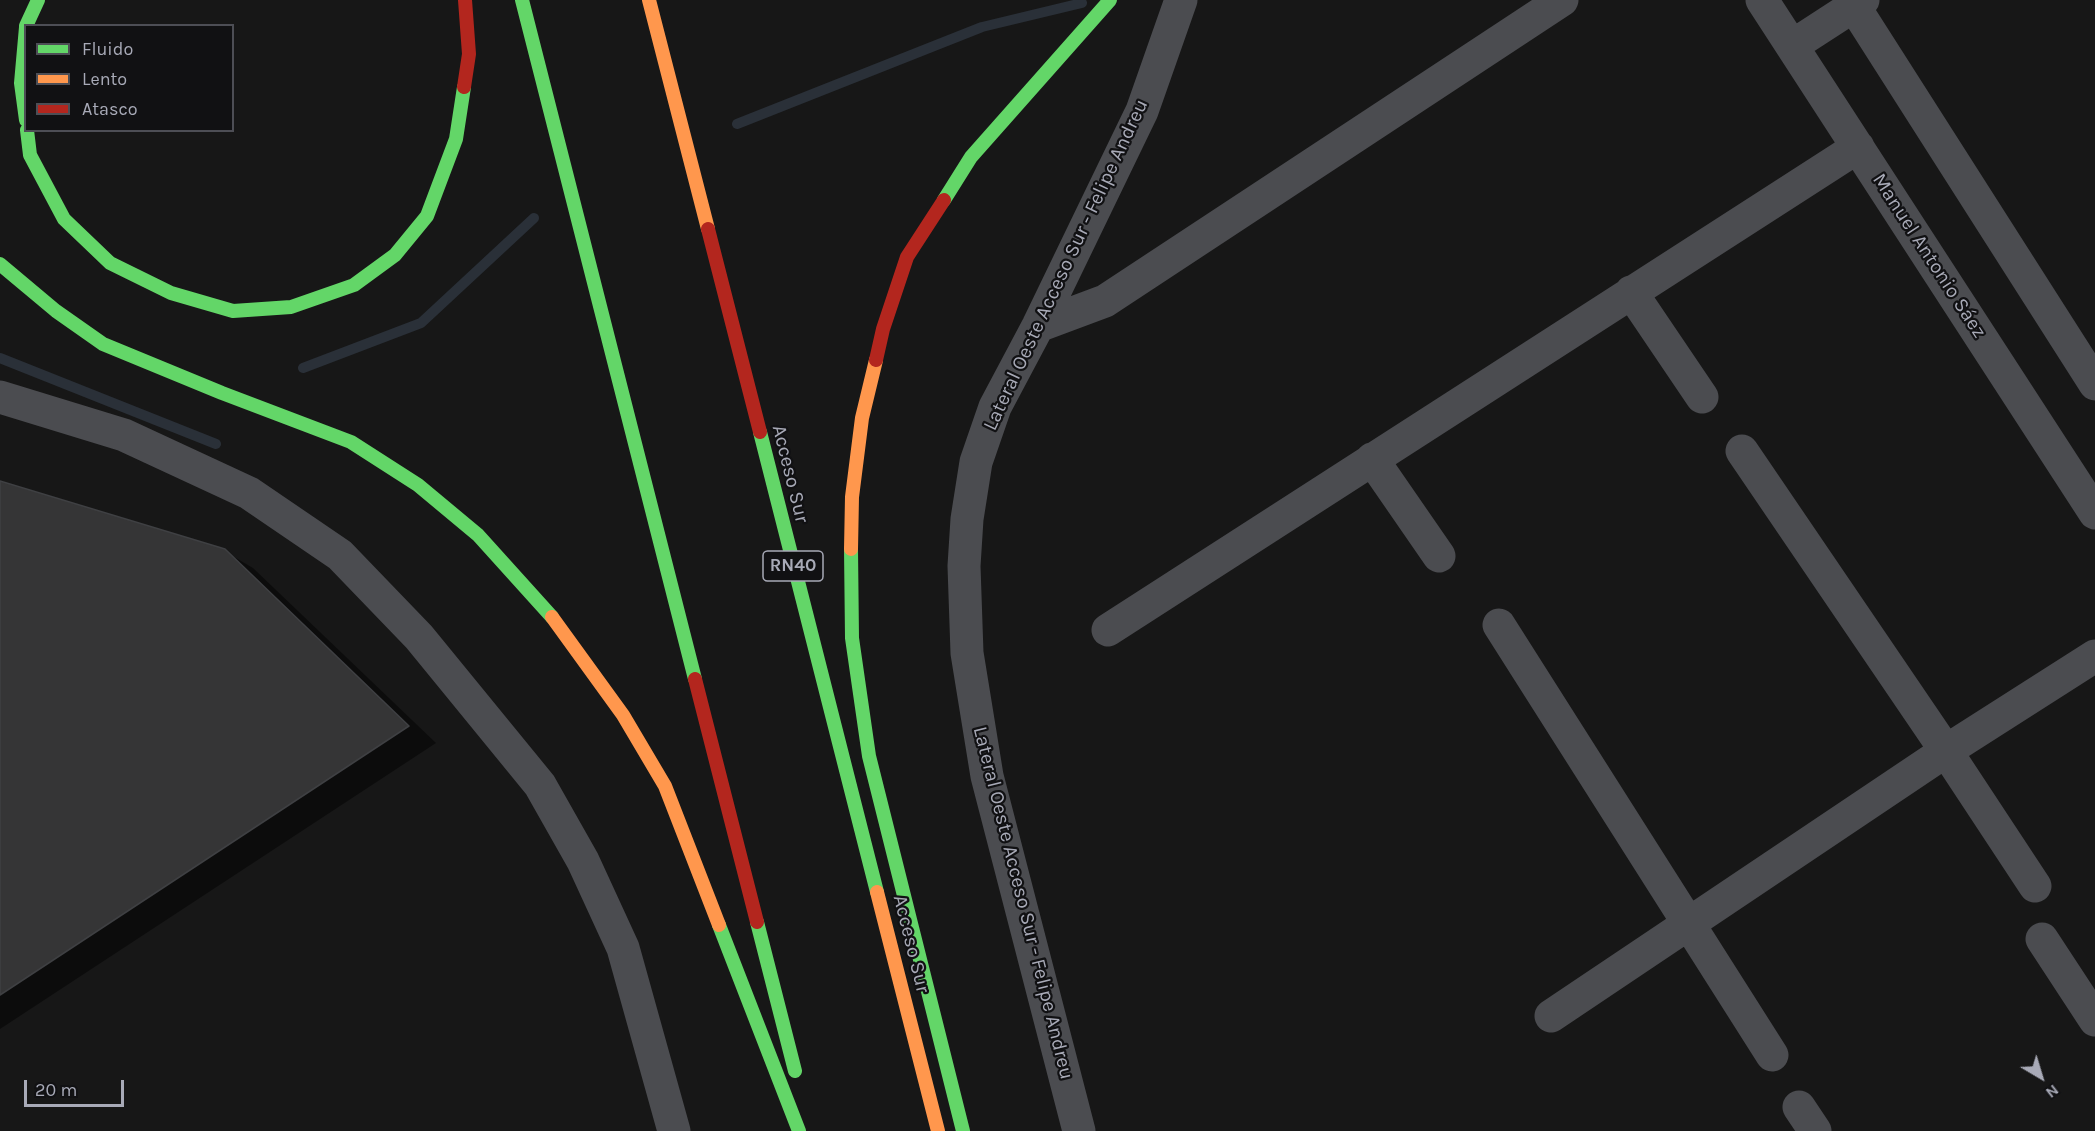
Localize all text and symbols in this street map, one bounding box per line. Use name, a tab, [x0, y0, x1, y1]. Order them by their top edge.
legend	[24, 24, 234, 132]
text: Fluido	[82, 38, 133, 60]
text: Lento	[82, 68, 127, 90]
street label: Lateral Oeste Acceso Sur - Felipe Andreu	[978, 95, 1154, 435]
text: Atasco	[82, 98, 138, 120]
street label: Manuel Antonio Sáez	[1867, 169, 1991, 343]
street label: Acceso Sur	[766, 423, 814, 525]
road number: RN40	[763, 551, 823, 581]
street label: Lateral Oeste Acceso Sur - Felipe Andreu	[967, 724, 1079, 1082]
street label: Acceso Sur	[887, 893, 935, 995]
north arrow	[2011, 1047, 2071, 1107]
scale bar	[27, 1068, 128, 1106]
text: 20 m	[35, 1079, 77, 1101]
text: N	[2042, 1081, 2063, 1103]

